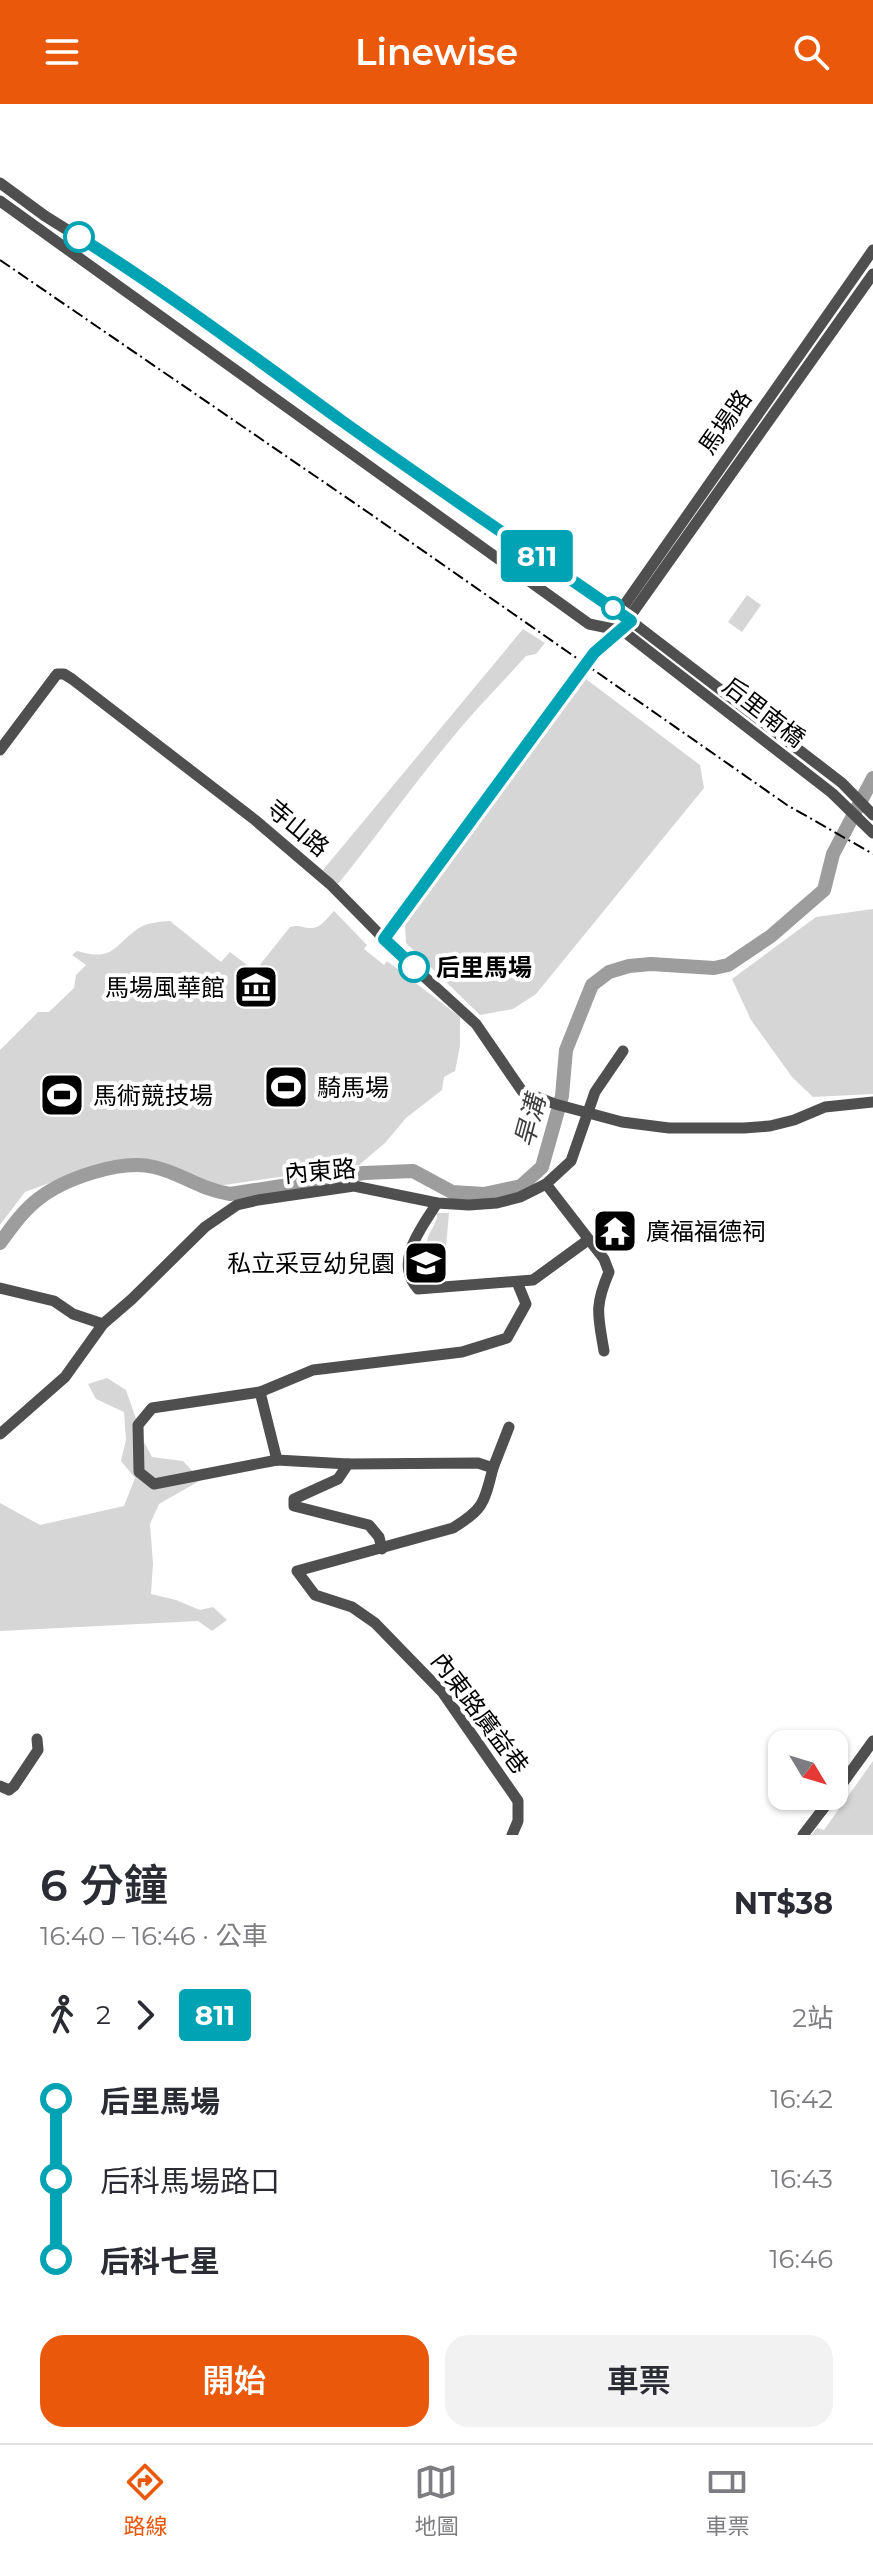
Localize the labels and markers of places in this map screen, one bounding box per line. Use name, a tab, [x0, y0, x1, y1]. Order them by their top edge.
unlabelled marker	[64, 222, 94, 252]
unlabelled marker	[602, 597, 624, 619]
marker: 后里馬場	[399, 952, 429, 982]
place label: 后里馬場	[436, 953, 532, 982]
museum icon: 馬場風華館	[232, 963, 280, 1011]
place label: 馬場風華館	[105, 973, 225, 1002]
sports icon: 騎馬場	[262, 1063, 310, 1111]
sports icon: 馬術競技場	[38, 1071, 86, 1119]
place label: 騎馬場	[317, 1073, 389, 1102]
place label: 馬術競技場	[93, 1081, 213, 1110]
temple icon: 廣福福德祠	[591, 1207, 639, 1255]
place label: 廣福福德祠	[646, 1217, 766, 1246]
school or university icon: 私立采豆幼兒園	[402, 1239, 450, 1287]
place label: 私立采豆幼兒園	[227, 1249, 395, 1278]

